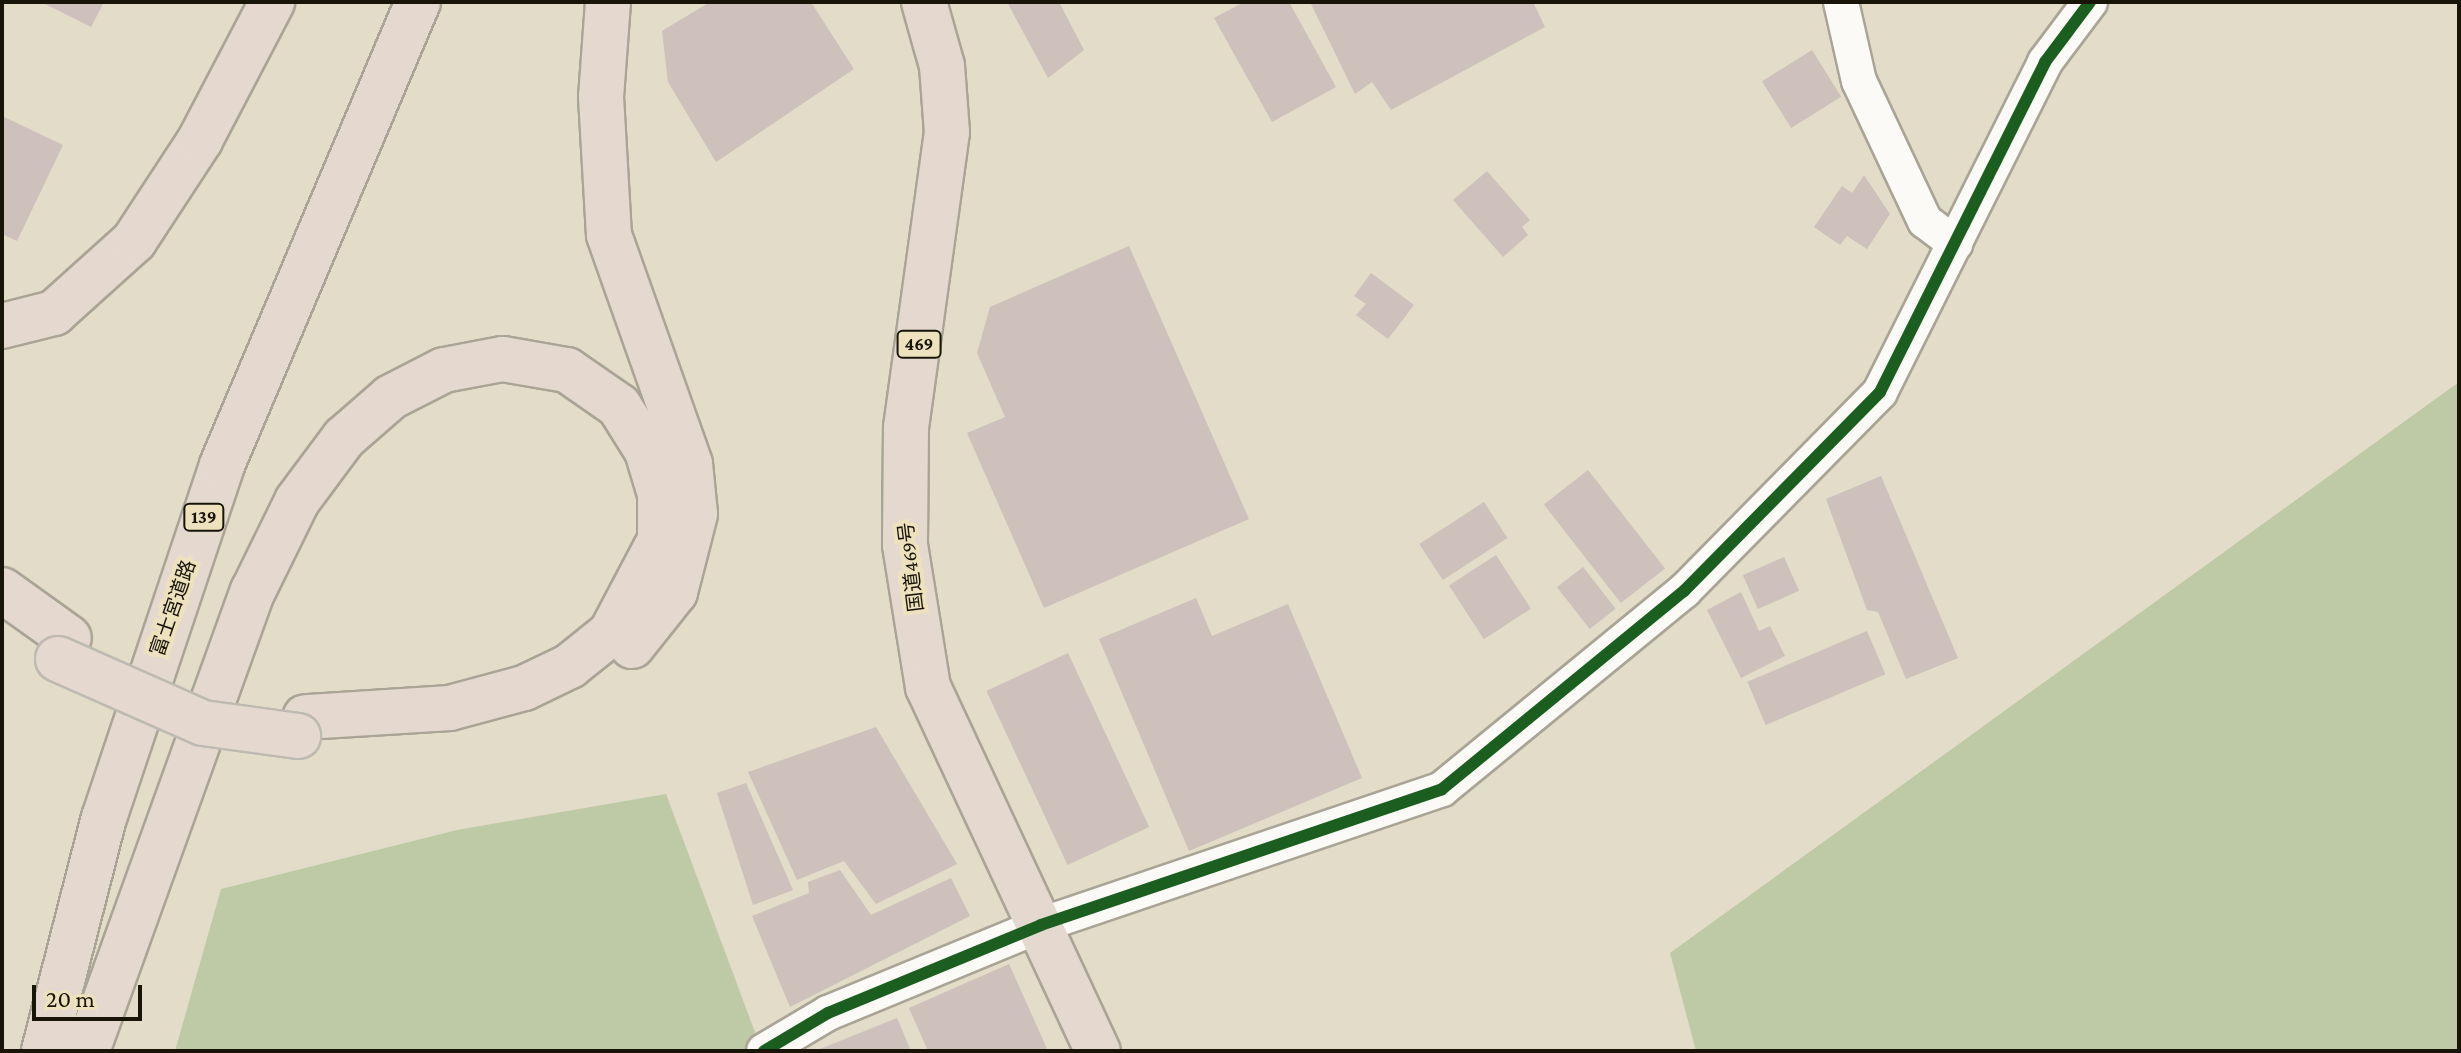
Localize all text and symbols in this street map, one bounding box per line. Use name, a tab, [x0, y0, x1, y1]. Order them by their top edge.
road number: 469	[895, 330, 943, 358]
road number: 139	[182, 503, 226, 531]
street label: 国道469号	[894, 521, 928, 613]
street label: 富士宮道路	[145, 557, 201, 659]
scale bar	[36, 969, 146, 1019]
text: 20 m	[46, 985, 95, 1012]

